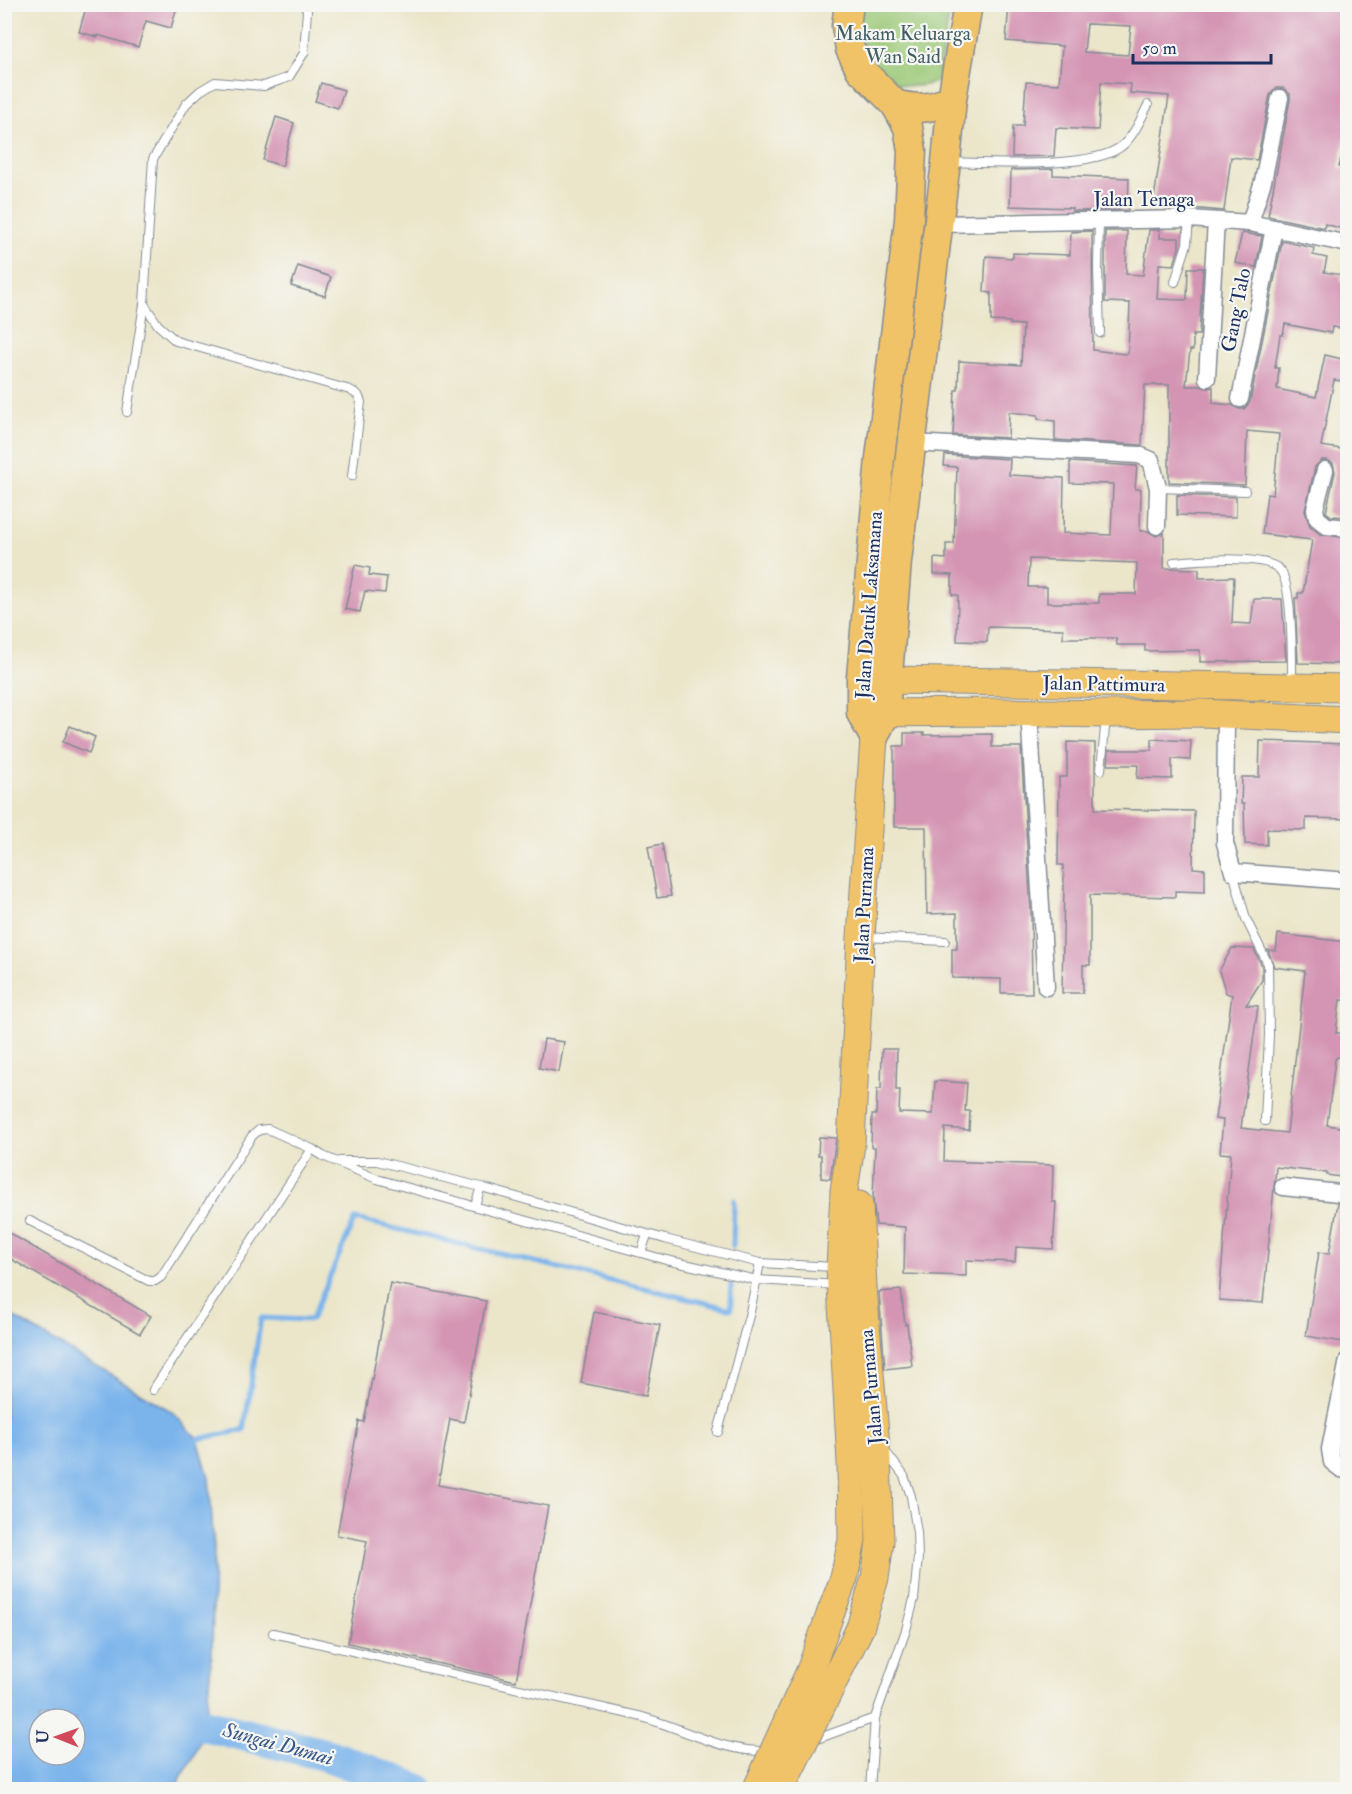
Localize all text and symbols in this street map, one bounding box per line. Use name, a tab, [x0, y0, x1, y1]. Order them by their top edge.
park label: Makam Keluarga Wan Said	[835, 21, 972, 69]
scale bar	[1133, 27, 1271, 65]
text: 50 m	[1142, 37, 1177, 60]
street label: Jalan Tenaga	[1092, 187, 1195, 212]
street label: Gang Talo	[1216, 266, 1256, 354]
street label: Jalan Datuk Laksamana	[850, 509, 888, 701]
street label: Jalan Pattimura	[1041, 670, 1166, 698]
street label: Jalan Purnama	[848, 846, 880, 964]
street label: Jalan Purnama	[853, 1328, 889, 1447]
north arrow	[27, 1707, 87, 1767]
water label: Sungai Dumai	[219, 1716, 336, 1772]
text: U	[33, 1729, 53, 1744]

